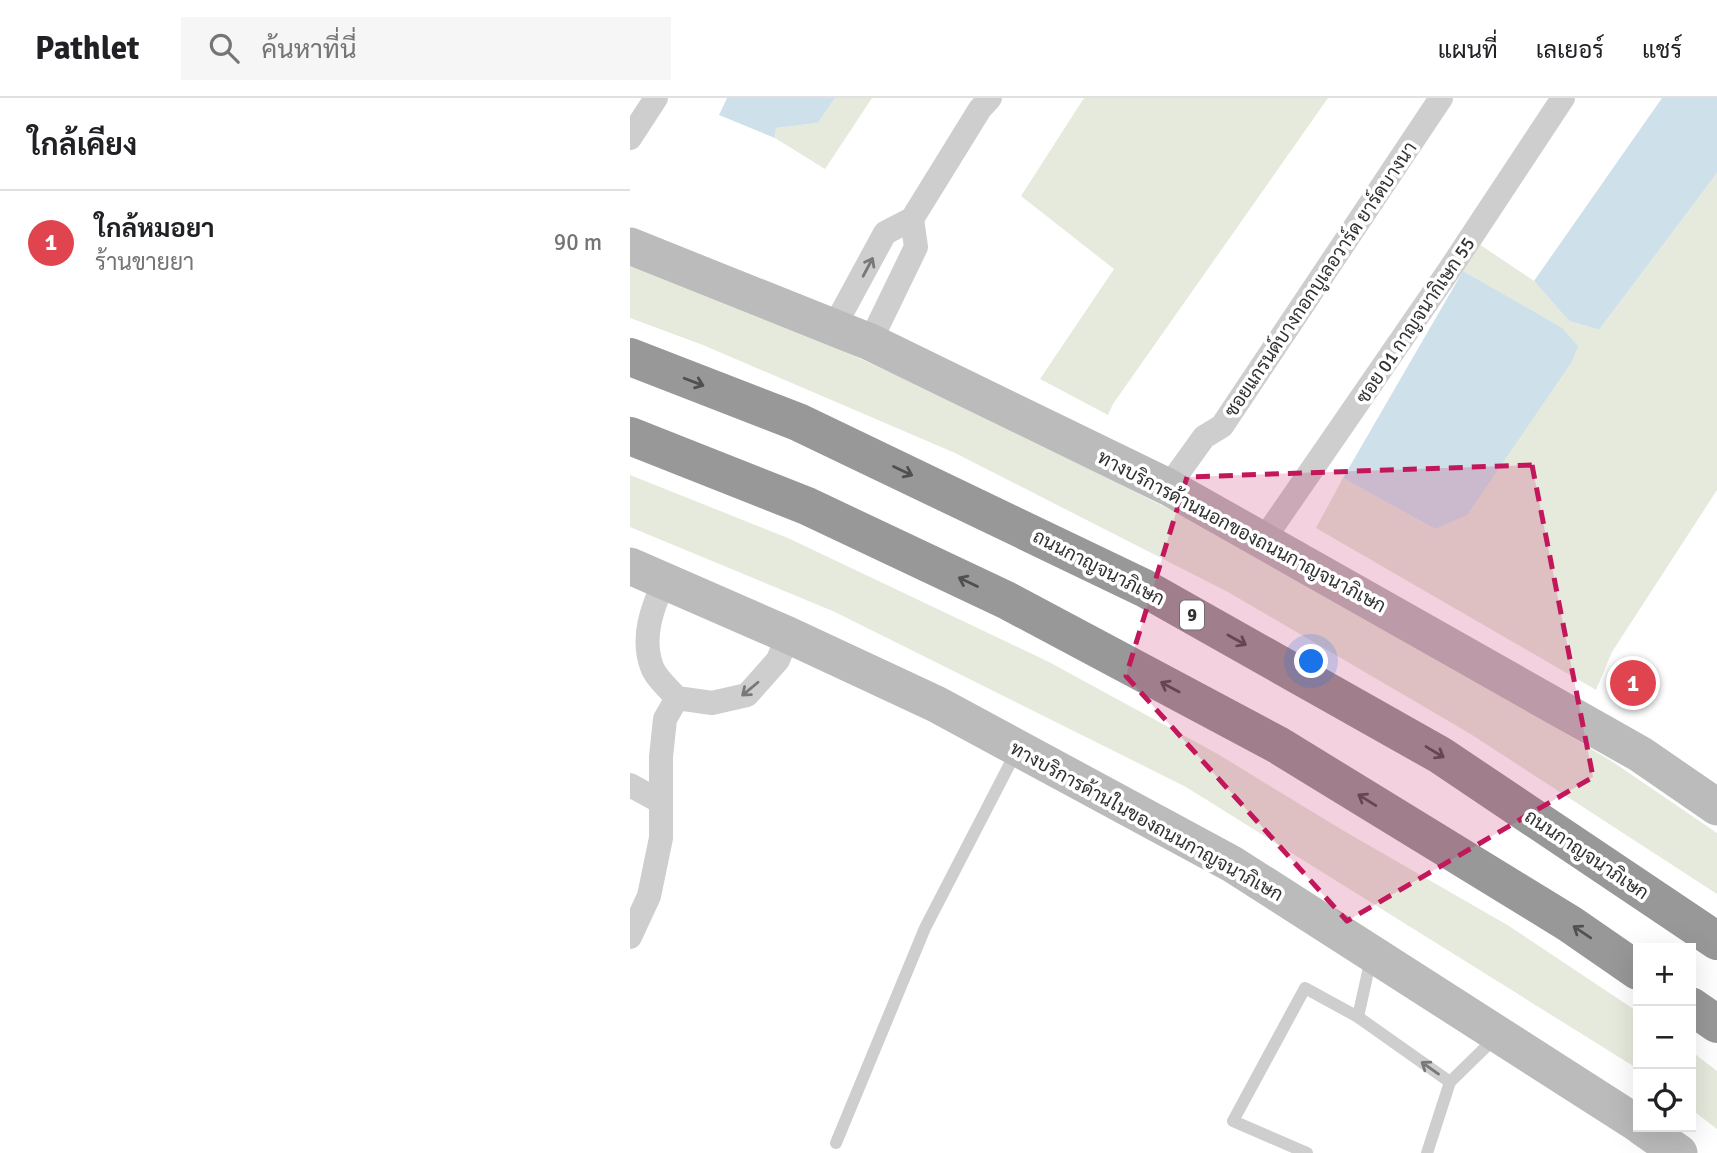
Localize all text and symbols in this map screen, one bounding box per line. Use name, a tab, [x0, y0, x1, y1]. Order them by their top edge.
search box	[181, 17, 671, 80]
text: Pathlet	[35, 28, 139, 69]
icon: search	[205, 29, 243, 67]
text: ค้นหาที่นี่	[261, 34, 357, 66]
text: แผนที่	[1438, 35, 1498, 65]
text: เลเยอร์	[1536, 35, 1604, 65]
text: แชร์	[1642, 35, 1682, 65]
text: ใกล้เคียง	[28, 127, 137, 164]
street label: ซอยแกรนด์บางกอกบูเลอวาร์ด ยาร์ดบางนา	[1219, 137, 1423, 422]
text: ใกล้หมอยา	[95, 213, 214, 245]
text: 1	[45, 228, 57, 257]
text: 90 m	[554, 228, 602, 257]
street label: ซอย 01 กาญจนากิเษก 55	[1351, 233, 1481, 408]
text: ร้านขายยา	[95, 248, 194, 277]
one-way arrow	[861, 257, 875, 278]
one-way arrow	[682, 377, 704, 389]
street label: ทางบริการด้านนอกของถนนกาญจนาภิเษก	[1094, 445, 1390, 617]
one-way arrow	[892, 465, 913, 478]
street label: ถนนกาญจนาภิเษก	[1029, 524, 1169, 610]
one-way arrow	[958, 575, 979, 588]
road number: 9	[1180, 601, 1204, 630]
one-way arrow	[1226, 634, 1247, 647]
your location	[1294, 644, 1328, 678]
pin: 1	[1610, 657, 1656, 709]
one-way arrow	[741, 680, 759, 696]
one-way arrow	[1160, 680, 1181, 694]
street label: ทางบริการด้านในของถนนกาญจนาภิเษก	[1006, 736, 1288, 907]
one-way arrow	[1424, 745, 1444, 759]
one-way arrow	[1358, 793, 1378, 807]
street label: ถนนกาญจนาภิเษก	[1520, 804, 1653, 905]
one-way arrow	[1573, 925, 1592, 939]
map controls	[1633, 943, 1696, 1132]
button: +	[1633, 943, 1696, 1006]
button: −	[1633, 1006, 1696, 1069]
one-way arrow	[1421, 1061, 1440, 1075]
button: locate	[1633, 1069, 1696, 1132]

